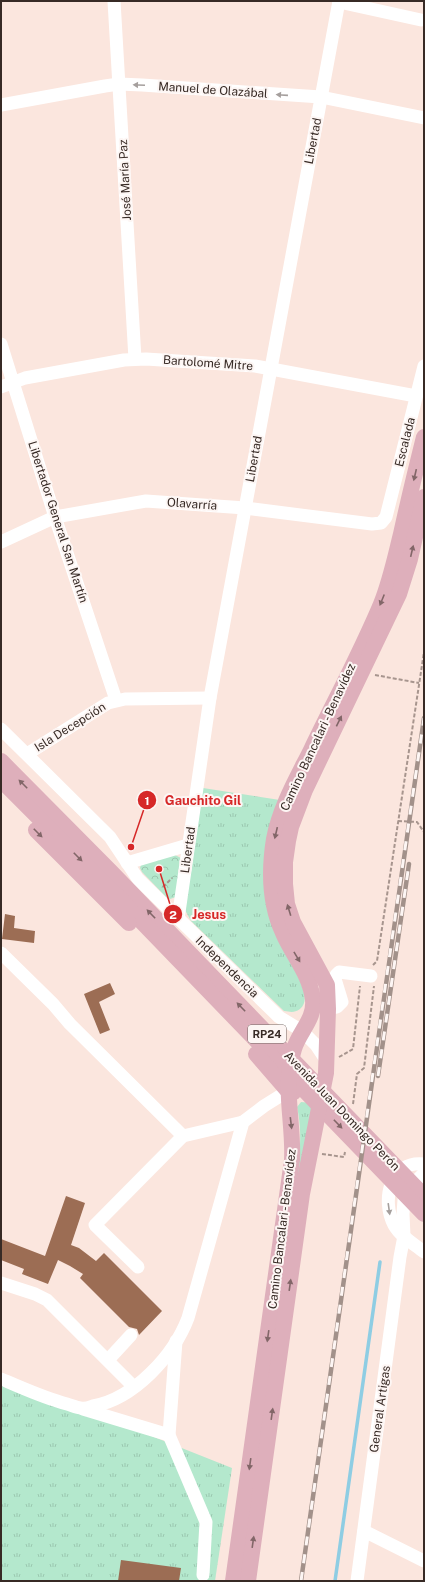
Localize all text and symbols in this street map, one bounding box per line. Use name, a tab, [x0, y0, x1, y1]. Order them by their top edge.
street label: Manuel de Olazábal	[158, 79, 269, 101]
one-way arrow	[132, 82, 145, 88]
one-way arrow	[276, 91, 288, 98]
street label: Libertad	[302, 117, 324, 165]
street label: José María Paz	[116, 139, 134, 221]
street label: Bartolomé Mitre	[162, 353, 254, 373]
street label: Escalada	[392, 416, 418, 468]
street label: Libertad	[243, 435, 265, 483]
street label: Libertador General San Martín	[25, 439, 91, 605]
one-way arrow	[412, 469, 418, 481]
street label: Olavarría	[166, 495, 218, 513]
one-way arrow	[409, 544, 415, 557]
one-way arrow	[379, 595, 385, 607]
street label: Camino Bancalari - Benavídez	[278, 661, 358, 813]
street label: Isla Decepción	[32, 699, 108, 754]
one-way arrow	[336, 715, 342, 727]
one-way arrow	[18, 779, 28, 789]
callout: Gauchito Gil	[137, 788, 249, 813]
text: Gauchito Gil	[165, 793, 241, 808]
text: 1	[144, 794, 150, 808]
street label: Libertad	[178, 826, 198, 874]
one-way arrow	[272, 827, 278, 839]
one-way arrow	[34, 828, 43, 838]
one-way arrow	[73, 852, 83, 862]
callout: Jesus	[163, 902, 234, 927]
one-way arrow	[286, 903, 292, 915]
text: Jesus	[192, 907, 226, 922]
text: 2	[169, 908, 177, 922]
one-way arrow	[146, 909, 156, 919]
street label: Independencia	[193, 933, 261, 1001]
one-way arrow	[293, 951, 300, 963]
one-way arrow	[236, 1002, 246, 1012]
road number: RP24	[248, 1025, 286, 1043]
street label: Avenida Juan Domingo Perón	[281, 1049, 403, 1174]
one-way arrow	[288, 1117, 295, 1129]
one-way arrow	[333, 1119, 342, 1129]
street label: Camino Bancalari - Benavídez	[265, 1148, 299, 1310]
one-way arrow	[386, 1203, 392, 1215]
one-way arrow	[287, 1279, 293, 1291]
one-way arrow	[265, 1329, 271, 1342]
street label: General Artigas	[367, 1365, 393, 1453]
one-way arrow	[268, 1408, 275, 1420]
one-way arrow	[247, 1458, 253, 1470]
one-way arrow	[250, 1536, 256, 1548]

